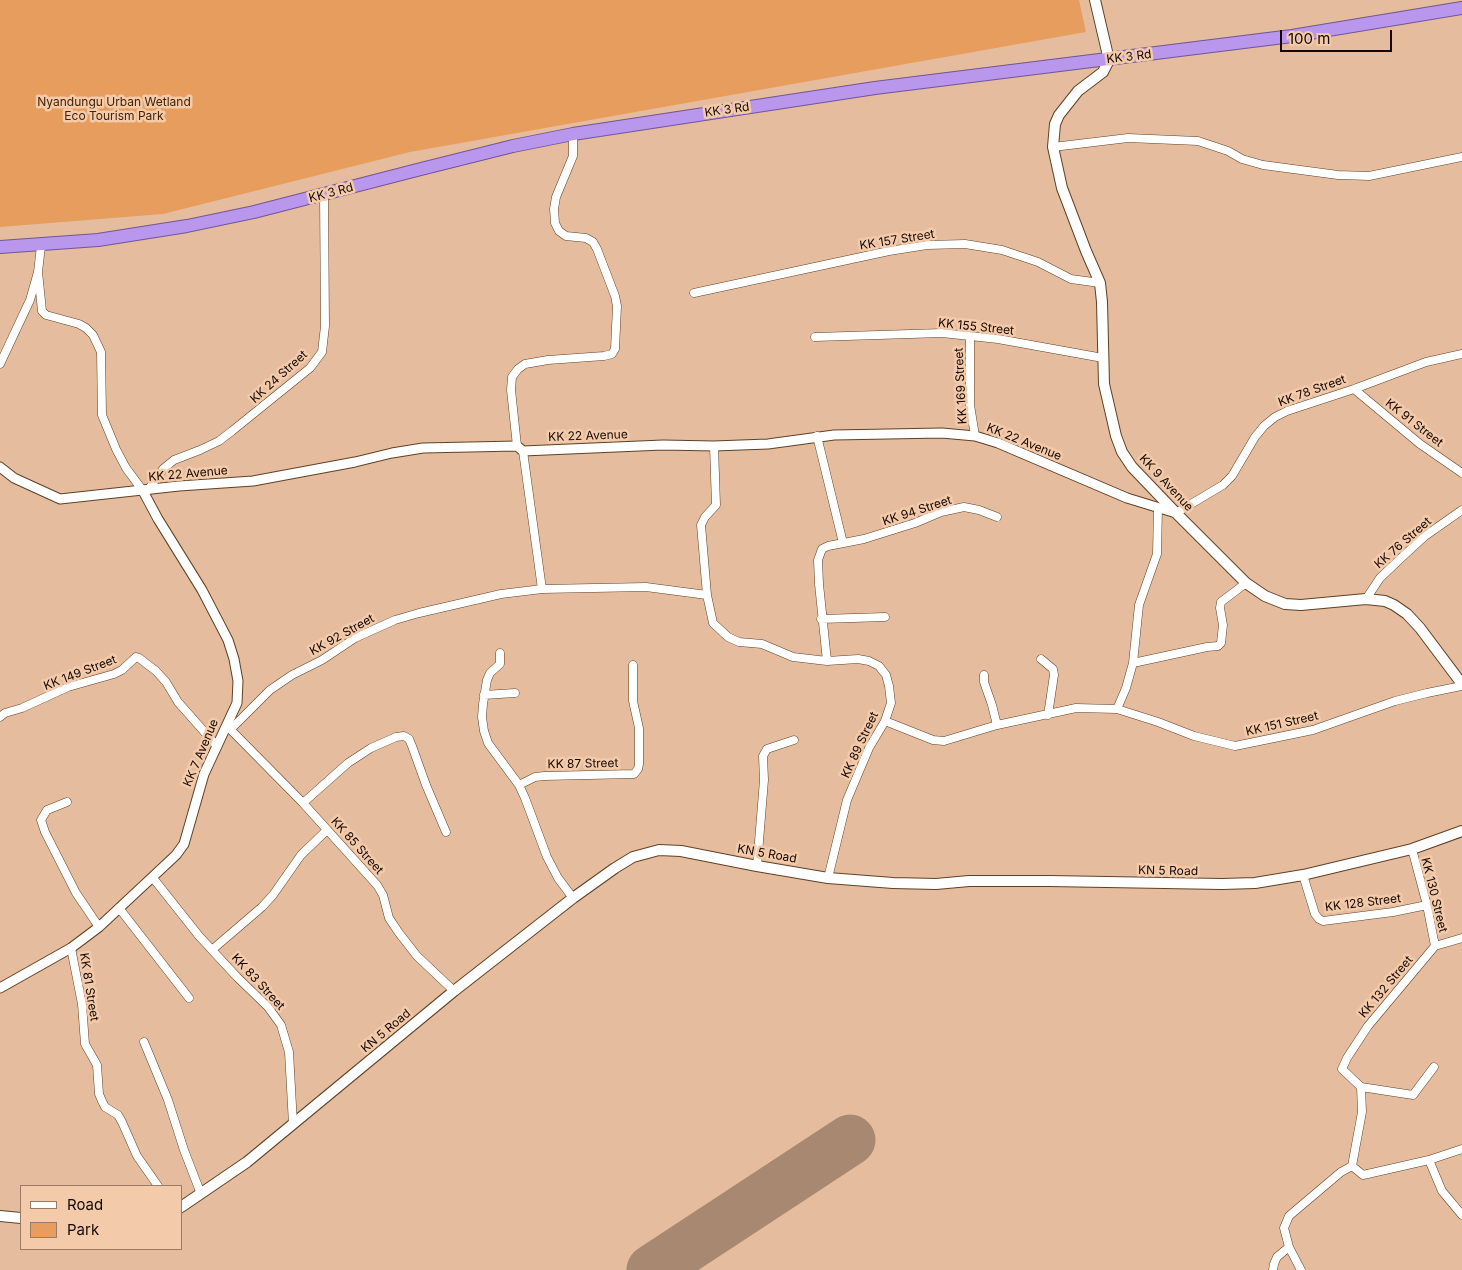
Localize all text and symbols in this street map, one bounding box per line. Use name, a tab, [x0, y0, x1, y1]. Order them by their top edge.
scale bar	[1282, 20, 1394, 52]
text: 100 m	[1288, 29, 1330, 48]
street label: KK 3 Rd	[1106, 47, 1152, 67]
park label: Nyandungu Urban Wetland Eco Tourism Park	[37, 95, 191, 123]
street label: KK 3 Rd	[704, 100, 750, 120]
street label: KK 3 Rd	[307, 180, 355, 206]
street label: KK 157 Street	[858, 227, 936, 253]
street label: KK 155 Street	[937, 316, 1015, 338]
street label: KK 169 Street	[952, 347, 970, 425]
street label: KK 24 Street	[248, 348, 310, 406]
street label: KK 78 Street	[1276, 372, 1348, 410]
street label: KK 91 Street	[1382, 396, 1446, 450]
street label: KK 22 Avenue	[984, 420, 1064, 464]
street label: KK 22 Avenue	[548, 427, 628, 445]
street label: KK 9 Avenue	[1136, 452, 1196, 514]
street label: KK 22 Avenue	[148, 463, 228, 485]
street label: KK 94 Street	[881, 493, 953, 529]
street label: KK 76 Street	[1372, 514, 1434, 572]
street label: KK 92 Street	[307, 611, 377, 659]
street label: KK 149 Street	[42, 653, 118, 693]
street label: KK 151 Street	[1244, 709, 1320, 739]
street label: KK 89 Street	[838, 710, 882, 780]
street label: KK 7 Avenue	[180, 717, 222, 789]
street label: KK 87 Street	[547, 756, 619, 772]
street label: KK 85 Street	[328, 815, 386, 877]
street label: KN 5 Road	[736, 842, 798, 866]
street label: KK 130 Street	[1418, 856, 1450, 934]
street label: KN 5 Road	[1138, 863, 1198, 879]
street label: KK 128 Street	[1324, 891, 1402, 915]
street label: KK 83 Street	[228, 951, 288, 1013]
street label: KK 81 Street	[76, 952, 102, 1022]
street label: KK 132 Street	[1356, 953, 1416, 1021]
street label: KN 5 Road	[358, 1006, 414, 1056]
legend	[20, 1185, 182, 1250]
text: Road	[67, 1195, 103, 1214]
text: Park	[67, 1220, 99, 1239]

